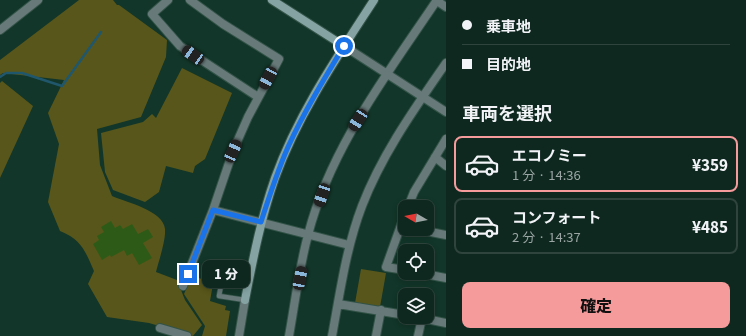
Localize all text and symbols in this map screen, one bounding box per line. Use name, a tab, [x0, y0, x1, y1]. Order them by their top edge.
text: 乗車地	[486, 15, 531, 36]
route start	[335, 37, 353, 55]
car	[180, 43, 206, 67]
text: 目的地	[486, 53, 531, 74]
car	[257, 65, 279, 91]
text: 車両を選択	[462, 99, 552, 125]
car	[346, 107, 370, 133]
car	[223, 138, 243, 164]
text: エコノミー	[512, 144, 587, 165]
icon: car	[464, 146, 500, 182]
text: ¥359	[692, 154, 728, 175]
text: 1 分 · 14:36	[512, 165, 581, 184]
car	[312, 182, 332, 208]
north arrow	[398, 200, 434, 236]
map controls	[398, 200, 434, 324]
text: コンフォート	[512, 206, 602, 227]
icon: car	[464, 208, 500, 244]
text: ¥485	[692, 216, 728, 237]
text: 2 分 · 14:37	[512, 227, 581, 246]
button: locate	[398, 244, 434, 280]
callout: 1 分	[202, 260, 250, 288]
text: 1 分	[214, 264, 238, 283]
route end	[179, 265, 197, 283]
car	[292, 265, 308, 291]
button: 確定	[462, 282, 730, 328]
button: layers	[398, 288, 434, 324]

